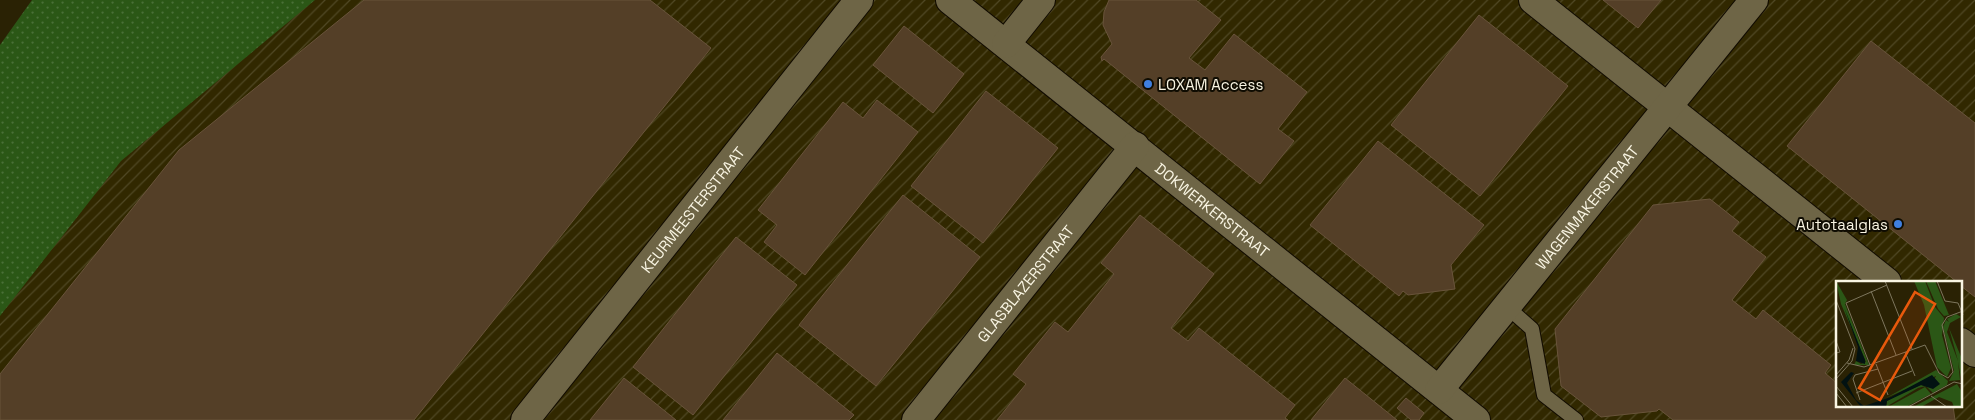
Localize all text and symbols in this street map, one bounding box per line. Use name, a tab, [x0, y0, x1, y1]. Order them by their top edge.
place label: LOXAM Access	[1158, 75, 1263, 94]
marker: LOXAM Access	[1142, 78, 1154, 90]
street label: WAGENMAKERSTRAAT	[1531, 141, 1642, 273]
street label: KEURMEESTERSTRAAT	[636, 142, 749, 276]
street label: DOKWERKERSTRAAT	[1152, 158, 1274, 261]
place label: Autotaalglas	[1796, 215, 1888, 234]
marker: Autotaalglas	[1892, 218, 1904, 230]
street label: GLASBLAZERSTRAAT	[973, 221, 1078, 346]
inset map	[1836, 281, 1962, 408]

